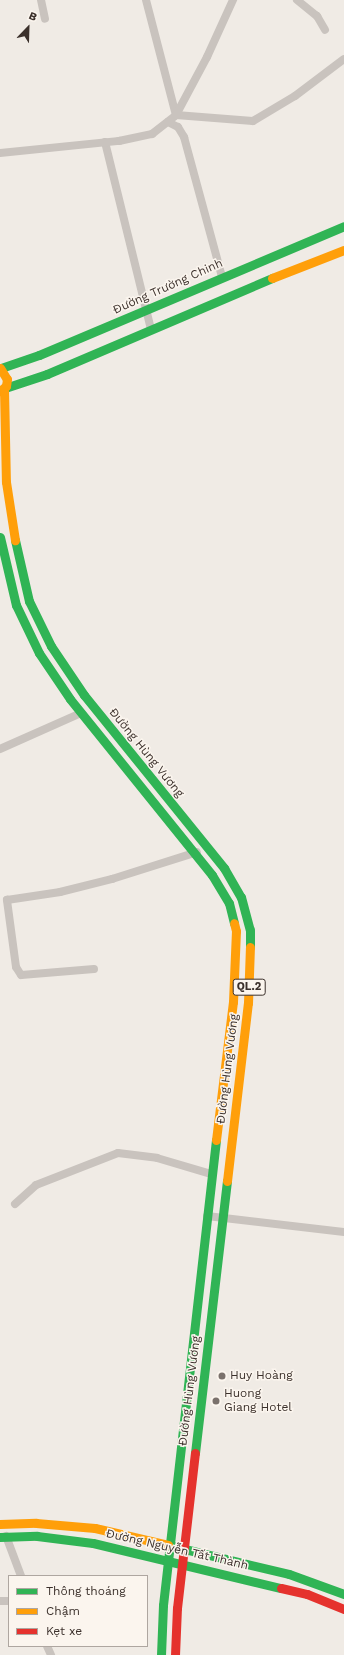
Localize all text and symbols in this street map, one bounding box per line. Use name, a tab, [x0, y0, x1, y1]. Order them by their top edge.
north arrow	[8, 8, 48, 48]
text: B	[27, 9, 39, 24]
street label: Đường Trường Chinh	[111, 256, 225, 318]
street label: Đường Hùng Vương	[105, 705, 187, 801]
road number: QL.2	[232, 978, 266, 996]
street label: Đường Hùng Vương	[214, 1013, 242, 1125]
street label: Đường Hùng Vương	[176, 1335, 204, 1447]
place label: Huy Hoàng	[230, 1369, 293, 1383]
marker: Huy Hoàng	[217, 1371, 227, 1381]
place label: Huong Giang Hotel	[224, 1387, 292, 1415]
marker: Huong Giang Hotel	[211, 1396, 221, 1406]
street label: Đường Nguyễn Tất Thành	[104, 1527, 250, 1573]
legend	[8, 1575, 148, 1647]
text: Thông thoáng	[46, 1584, 126, 1598]
text: Chậm	[46, 1604, 80, 1618]
text: Kẹt xe	[46, 1624, 82, 1638]

